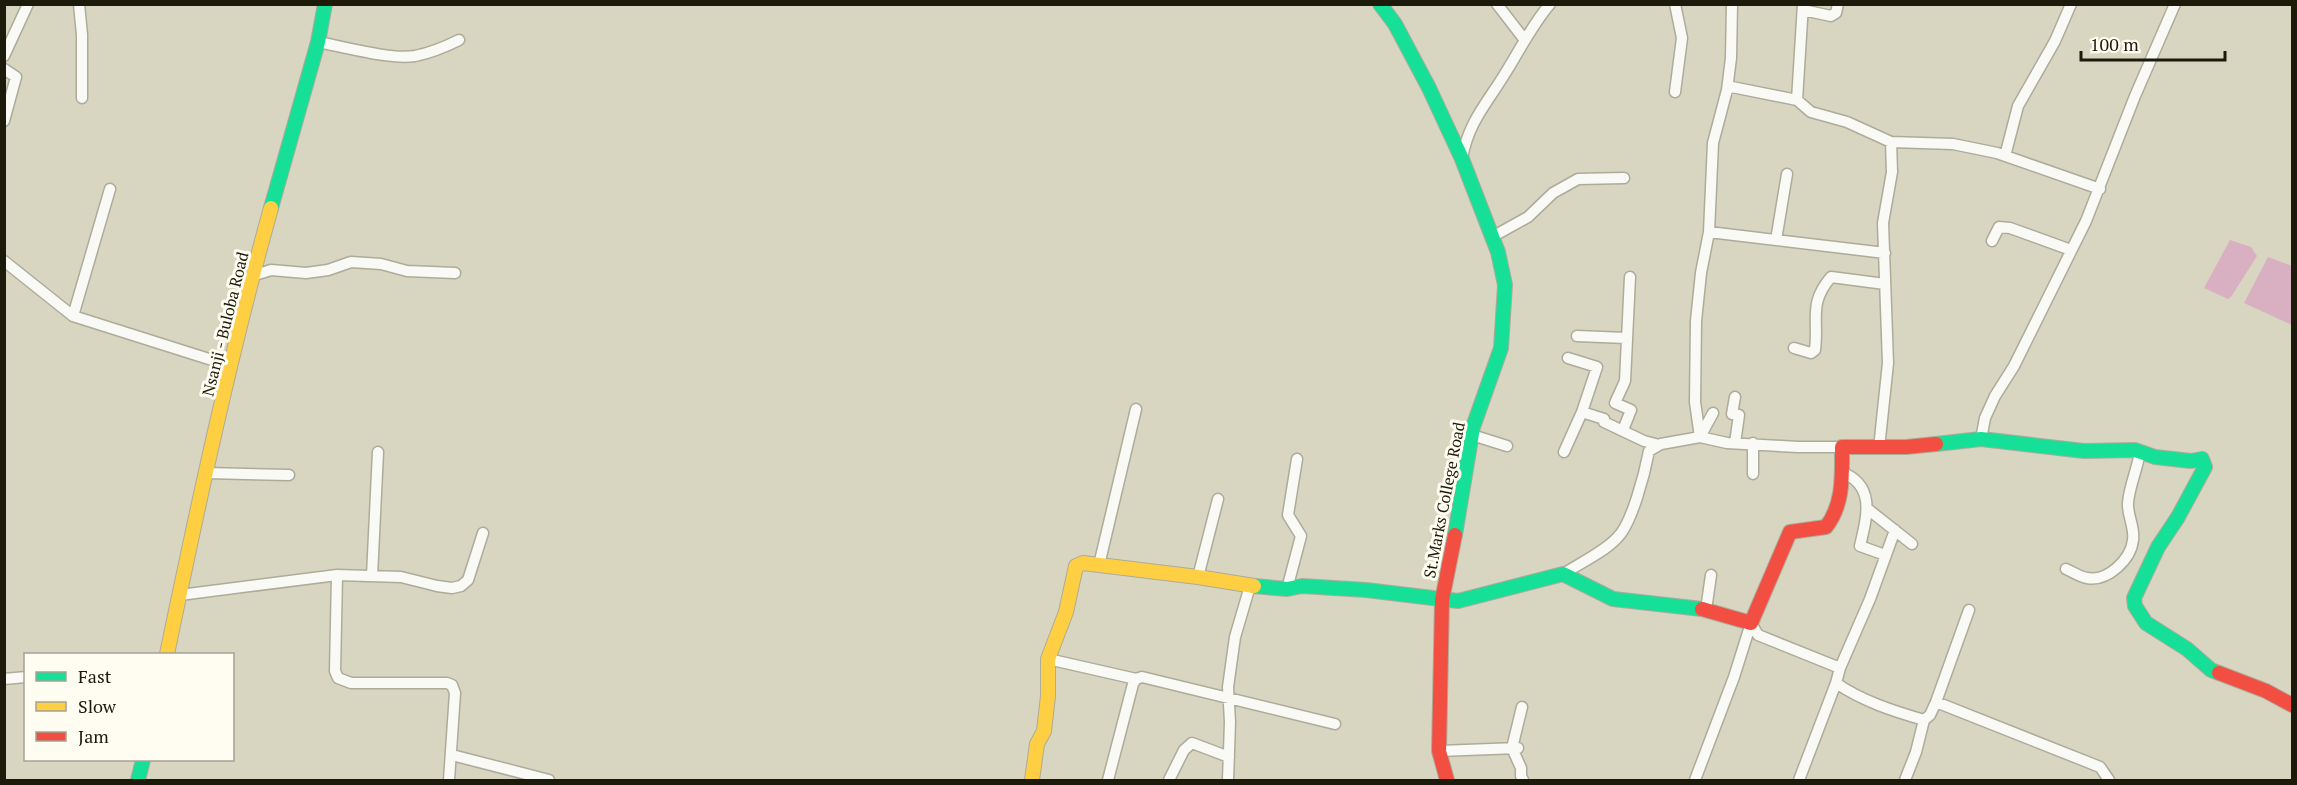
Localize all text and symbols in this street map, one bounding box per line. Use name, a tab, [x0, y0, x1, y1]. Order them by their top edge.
scale bar	[2081, 24, 2225, 62]
text: 100 m	[2090, 32, 2139, 56]
street label: Nsanji - Buloba Road	[196, 249, 254, 398]
street label: St.Marks College Road	[1418, 420, 1470, 580]
legend	[24, 653, 234, 761]
text: Fast	[78, 664, 112, 688]
text: Slow	[78, 694, 117, 718]
text: Jam	[78, 724, 109, 748]

